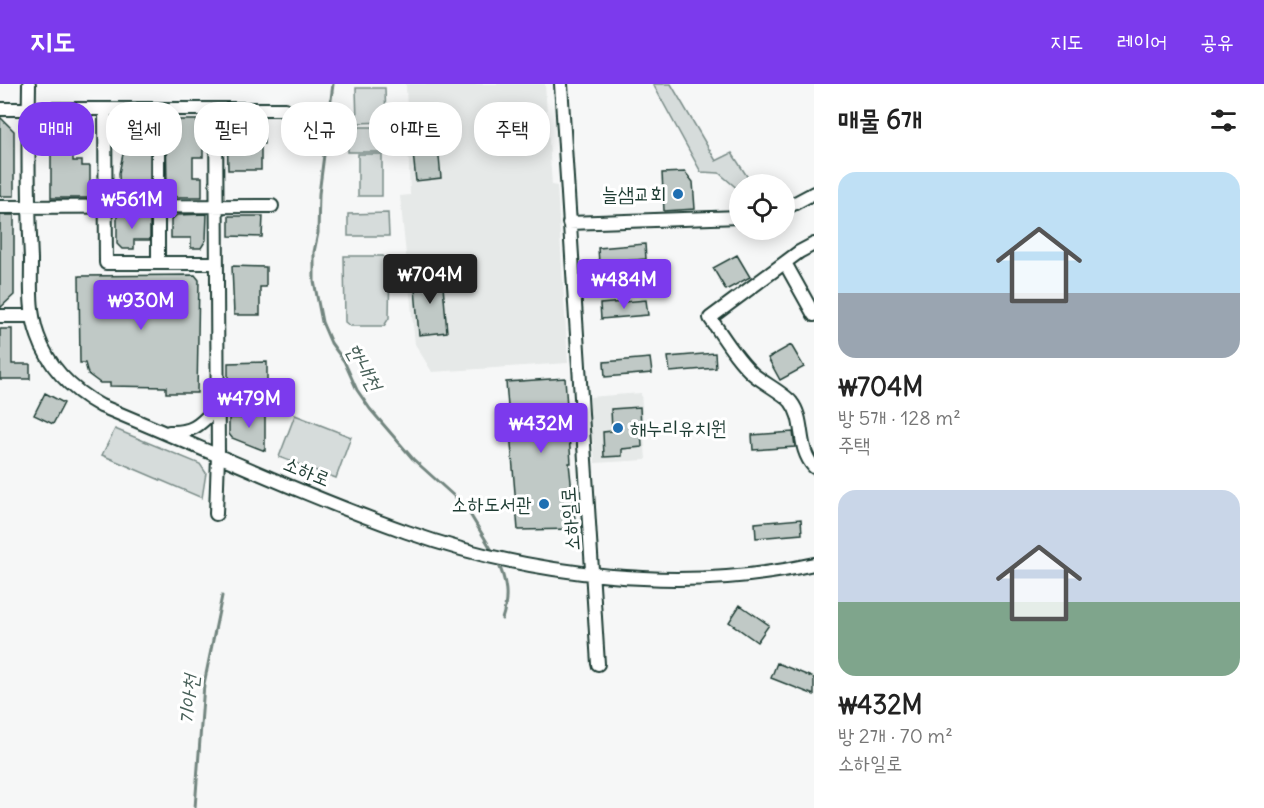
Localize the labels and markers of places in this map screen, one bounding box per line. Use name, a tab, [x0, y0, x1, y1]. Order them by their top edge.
pin: ₩561M	[90, 179, 174, 230]
place label: 늘샘교회	[602, 181, 666, 206]
marker: 늘샘교회	[671, 187, 685, 201]
pin: ₩704M	[388, 254, 472, 305]
pin: ₩484M	[582, 259, 666, 310]
pin: ₩930M	[99, 280, 183, 331]
pin: ₩479M	[207, 378, 291, 429]
pin: ₩432M	[499, 403, 583, 454]
place label: 해누리유치원	[630, 415, 727, 440]
marker: 해누리유치원	[611, 421, 625, 435]
place label: 소하도서관	[452, 491, 532, 516]
marker: 소하도서관	[537, 497, 551, 511]

